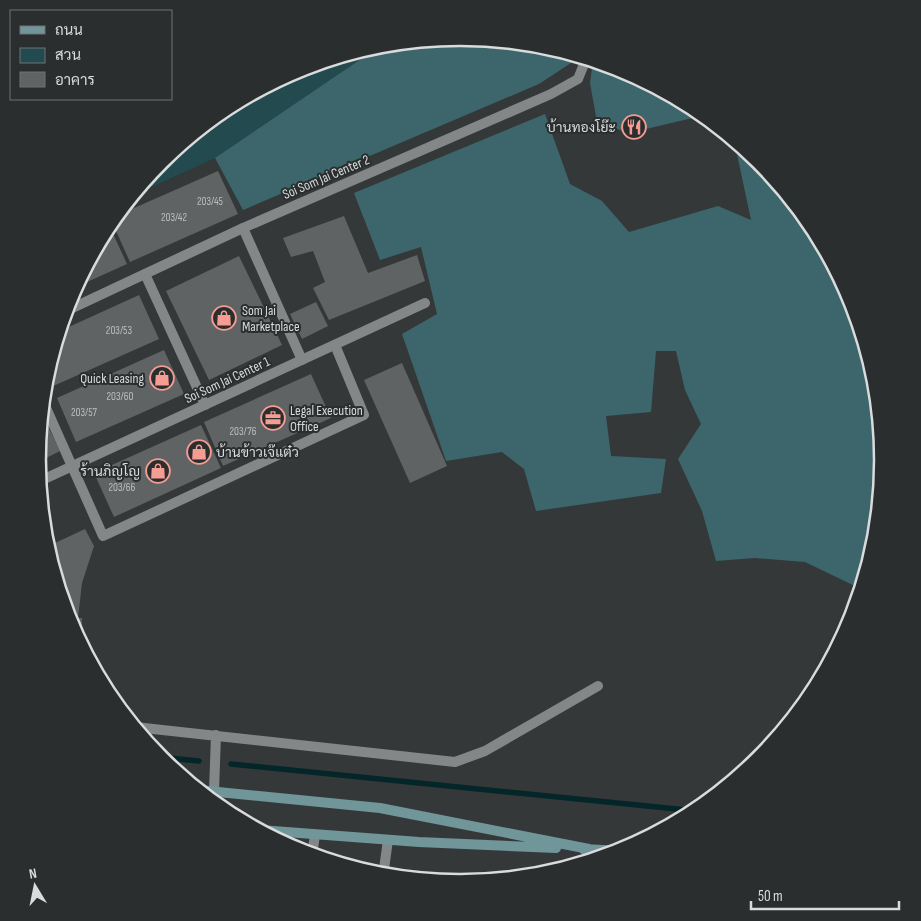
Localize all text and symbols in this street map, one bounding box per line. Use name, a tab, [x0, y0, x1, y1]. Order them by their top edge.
legend	[10, 10, 172, 100]
text: ถนน	[55, 21, 83, 40]
text: สวน	[55, 46, 81, 65]
text: อาคาร	[55, 71, 95, 90]
restaurant icon: บ้านทองโย๊ะ	[621, 114, 647, 140]
place label: บ้านทองโย๊ะ	[547, 118, 616, 136]
street label: Soi Som Jai Center 2	[280, 151, 372, 203]
house number: 203/45	[197, 195, 223, 208]
house number: 203/42	[161, 211, 187, 224]
place label: Som Jai Marketplace	[242, 302, 300, 335]
shop icon: Som Jai Marketplace	[211, 305, 237, 331]
house number: 203/53	[106, 324, 133, 337]
street label: Soi Som Jai Center 1	[182, 353, 272, 407]
shop icon: Quick Leasing	[149, 365, 175, 391]
place label: Quick Leasing	[80, 370, 144, 387]
house number: 203/60	[107, 390, 134, 403]
place label: Legal Execution Office	[290, 402, 363, 435]
office icon: Legal Execution Office	[260, 405, 286, 431]
house number: 203/57	[71, 406, 98, 419]
house number: 203/76	[230, 425, 257, 438]
shop icon: บ้านข้าวเจ๊แต๋ว	[186, 439, 212, 465]
place label: บ้านข้าวเจ๊แต๋ว	[216, 443, 299, 461]
shop icon: ร้านภิญโญ	[145, 458, 171, 484]
place label: ร้านภิญโญ	[80, 462, 140, 480]
house number: 203/66	[109, 481, 136, 494]
north arrow	[10, 861, 60, 911]
text: N	[28, 865, 38, 883]
scale bar	[751, 878, 898, 910]
text: 50 m	[758, 887, 783, 906]

